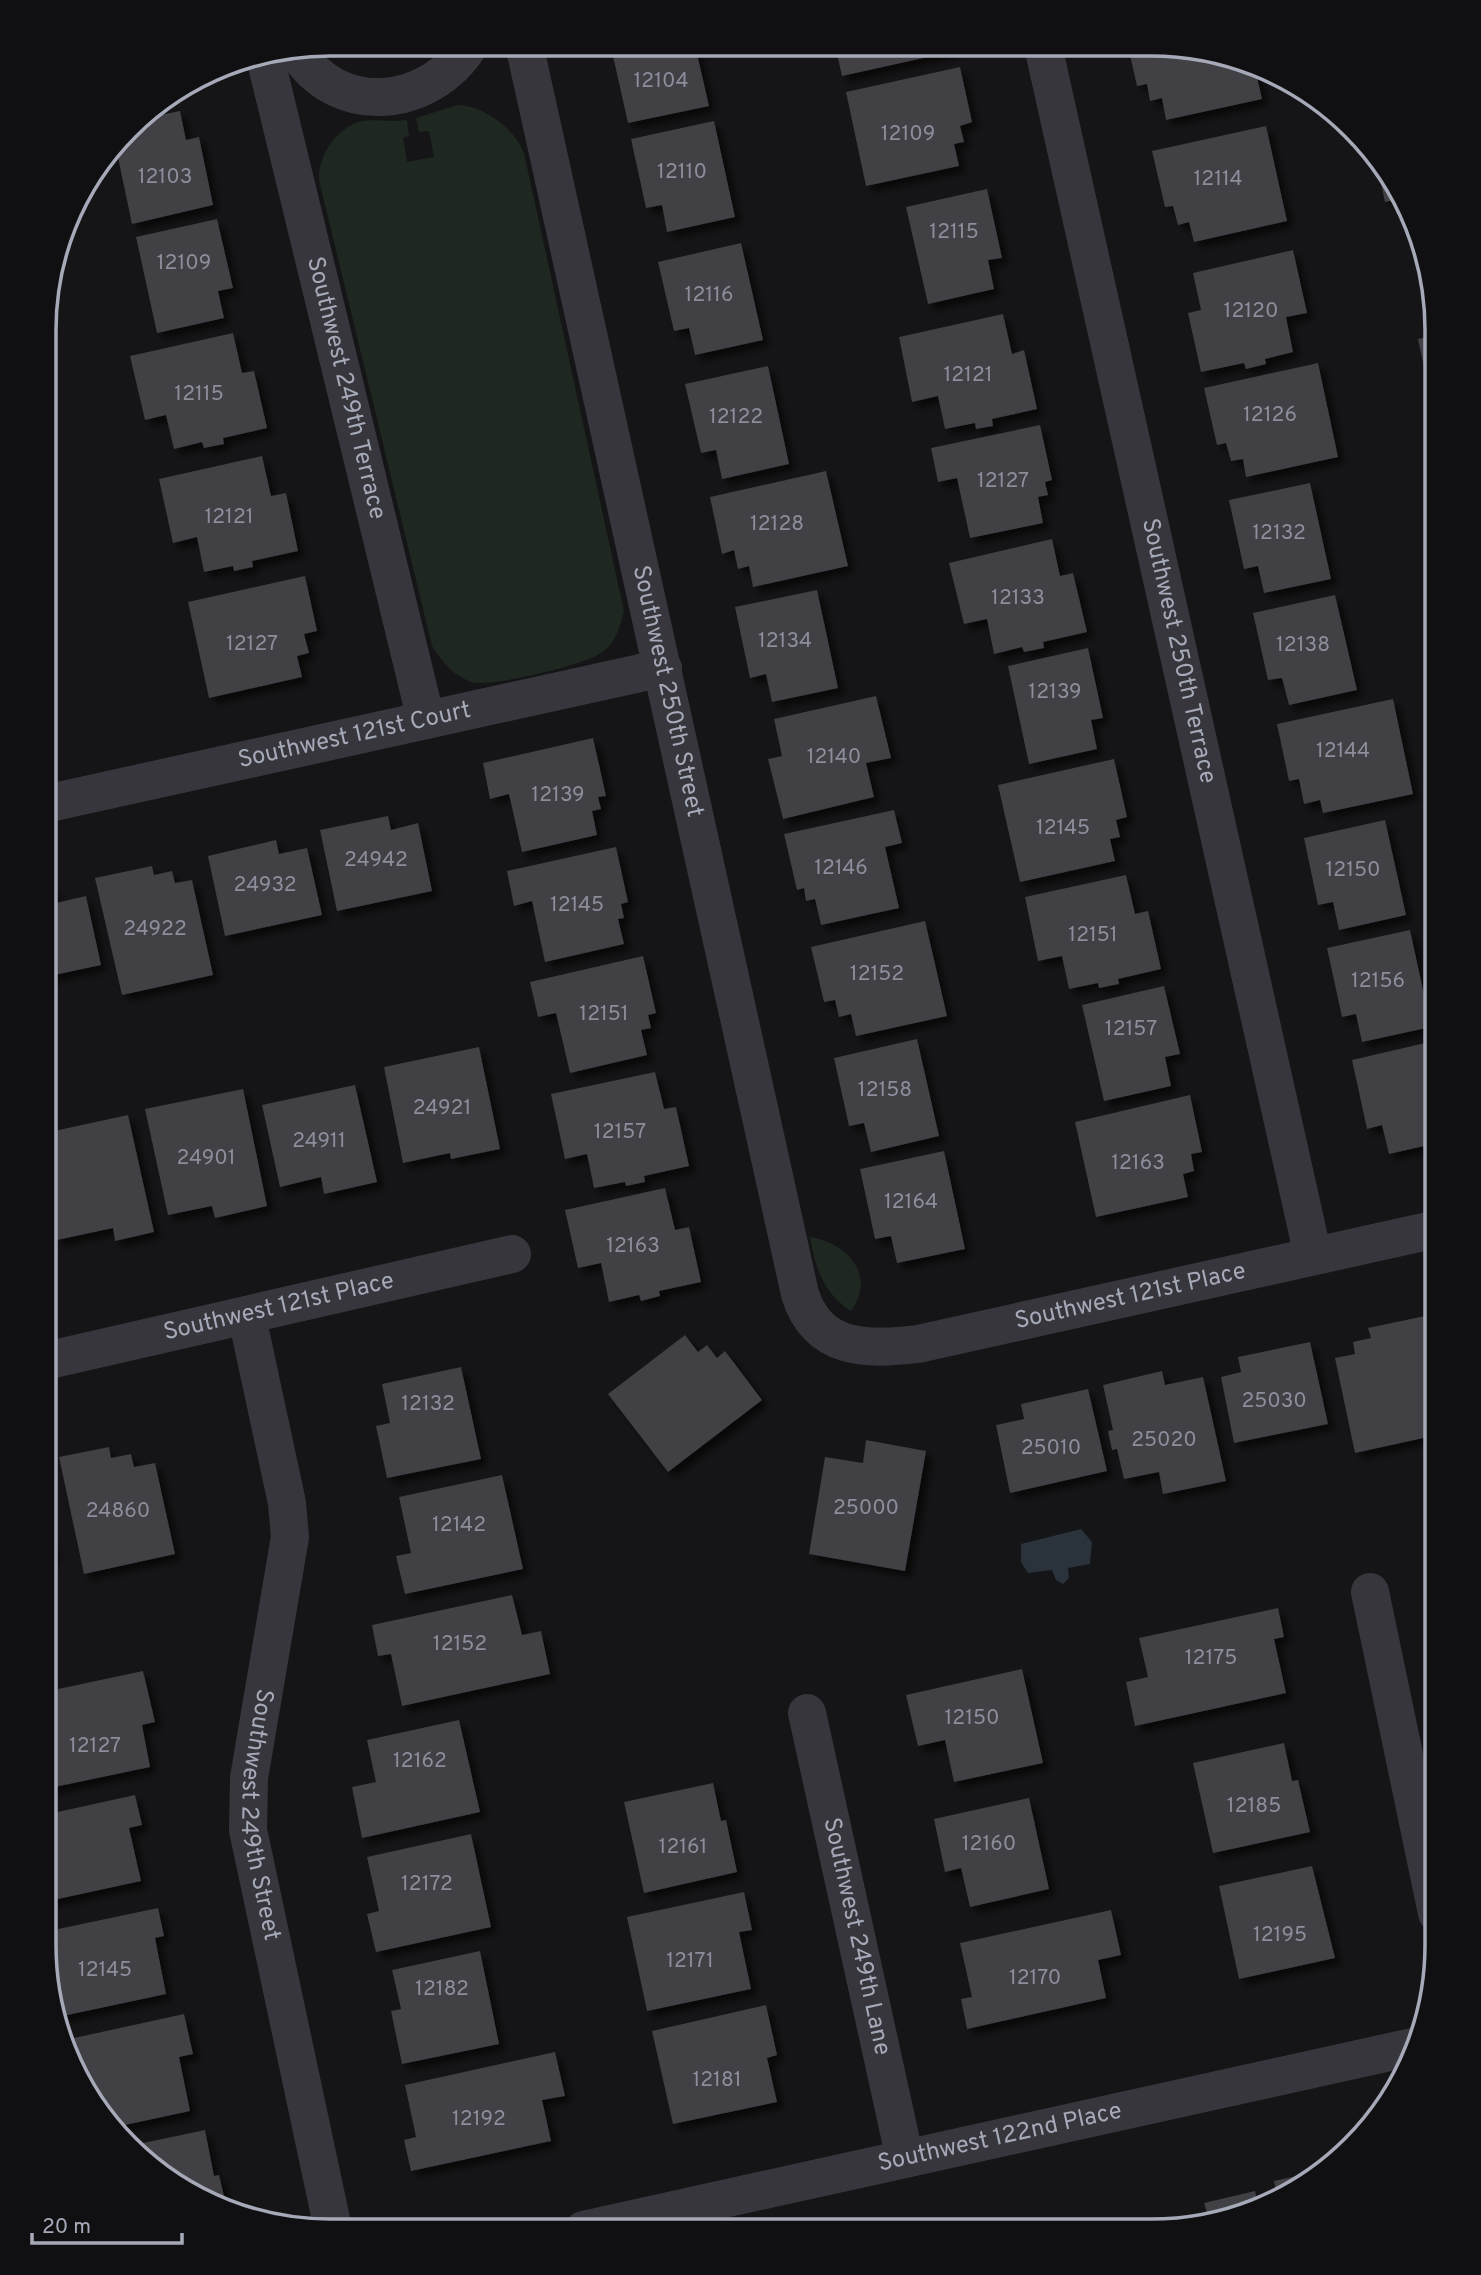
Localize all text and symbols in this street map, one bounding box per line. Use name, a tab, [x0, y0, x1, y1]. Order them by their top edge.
house number: 12104	[633, 68, 689, 95]
house number: 12109	[881, 121, 935, 148]
house number: 12110	[657, 159, 707, 186]
house number: 12103	[138, 164, 192, 191]
house number: 12114	[1194, 166, 1242, 193]
house number: 12115	[929, 219, 979, 246]
house number: 12109	[157, 250, 211, 277]
street label: Southwest 249th Terrace	[299, 254, 392, 523]
house number: 12116	[685, 282, 733, 309]
house number: 12120	[1224, 298, 1278, 325]
house number: 12121	[943, 362, 993, 389]
house number: 12115	[174, 381, 224, 408]
house number: 12126	[1243, 402, 1297, 429]
house number: 12122	[709, 404, 763, 431]
house number: 12127	[977, 468, 1029, 495]
house number: 12121	[204, 504, 254, 531]
house number: 12128	[750, 511, 804, 538]
street label: Southwest 250th Terrace	[1134, 516, 1222, 787]
house number: 12132	[1252, 520, 1306, 547]
street label: Southwest 250th Street	[625, 563, 709, 820]
house number: 12133	[991, 585, 1045, 612]
house number: 12134	[758, 628, 812, 655]
house number: 12127	[226, 631, 278, 658]
house number: 12138	[1276, 632, 1330, 659]
house number: 12139	[1028, 679, 1082, 706]
street label: Southwest 121st Court	[235, 696, 474, 776]
house number: 12144	[1316, 738, 1370, 765]
house number: 12140	[807, 744, 861, 771]
house number: 12139	[531, 782, 585, 809]
house number: 12145	[1036, 815, 1090, 842]
house number: 24942	[344, 847, 408, 874]
house number: 12146	[814, 855, 868, 882]
house number: 12150	[1326, 857, 1381, 884]
house number: 24932	[234, 872, 296, 899]
house number: 12145	[550, 892, 604, 919]
house number: 24922	[123, 916, 187, 943]
house number: 12151	[1068, 922, 1118, 949]
house number: 12152	[850, 961, 904, 988]
house number: 12156	[1351, 968, 1405, 995]
house number: 12151	[579, 1001, 629, 1028]
house number: 12157	[1105, 1016, 1157, 1043]
house number: 12158	[858, 1077, 912, 1104]
house number: 24921	[413, 1095, 471, 1122]
house number: 12157	[594, 1119, 646, 1146]
house number: 24911	[292, 1128, 346, 1155]
house number: 24901	[176, 1145, 236, 1172]
house number: 12163	[1111, 1150, 1165, 1177]
house number: 12164	[884, 1189, 938, 1216]
house number: 12163	[606, 1233, 660, 1260]
street label: Southwest 121st Place	[1012, 1257, 1249, 1337]
street label: Southwest 121st Place	[161, 1266, 397, 1348]
house number: 25030	[1241, 1388, 1307, 1415]
house number: 12132	[401, 1391, 455, 1418]
house number: 25020	[1131, 1427, 1197, 1454]
house number: 25010	[1021, 1435, 1081, 1462]
house number: 25000	[833, 1495, 899, 1522]
house number: 24860	[86, 1498, 150, 1525]
house number: 12142	[432, 1512, 486, 1539]
house number: 12152	[433, 1631, 487, 1658]
house number: 12175	[1185, 1645, 1237, 1672]
street label: Southwest 249th Street	[233, 1686, 286, 1943]
house number: 12150	[945, 1705, 1000, 1732]
house number: 12127	[69, 1733, 121, 1760]
house number: 12162	[393, 1748, 447, 1775]
house number: 12185	[1227, 1793, 1281, 1820]
street label: Southwest 249th Lane	[815, 1815, 897, 2058]
house number: 12160	[962, 1831, 1016, 1858]
house number: 12161	[659, 1834, 707, 1861]
house number: 12172	[401, 1871, 453, 1898]
house number: 12195	[1253, 1922, 1307, 1949]
house number: 12171	[666, 1948, 714, 1975]
house number: 12145	[78, 1957, 132, 1984]
house number: 12170	[1009, 1965, 1061, 1992]
house number: 12182	[415, 1976, 469, 2003]
house number: 12181	[692, 2067, 742, 2094]
street label: Southwest 122nd Place	[875, 2097, 1125, 2179]
house number: 12192	[452, 2106, 506, 2133]
scale bar	[32, 2202, 182, 2246]
text: 20 m	[42, 2214, 91, 2241]

